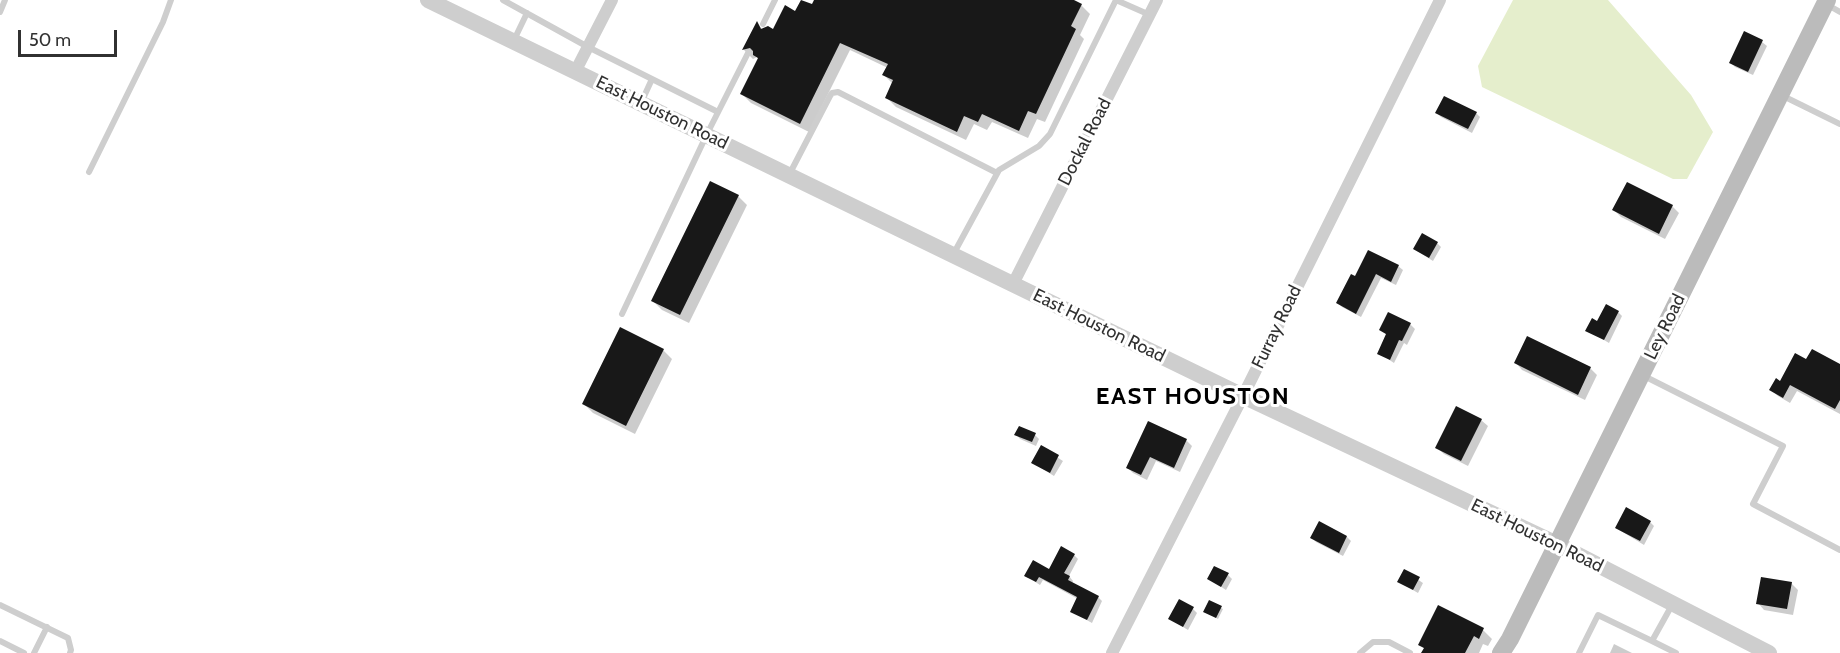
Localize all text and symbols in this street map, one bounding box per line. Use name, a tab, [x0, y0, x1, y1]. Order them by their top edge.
scale bar	[21, 18, 120, 56]
text: 50 m	[29, 29, 71, 51]
street label: East Houston Road	[592, 72, 732, 154]
street label: Dockal Road	[1054, 95, 1116, 189]
street label: Furray Road	[1248, 282, 1306, 372]
street label: East Houston Road	[1029, 285, 1169, 367]
street label: Ley Road	[1640, 291, 1690, 363]
district label: EAST HOUSTON	[1096, 383, 1290, 411]
street label: East Houston Road	[1467, 495, 1607, 577]

